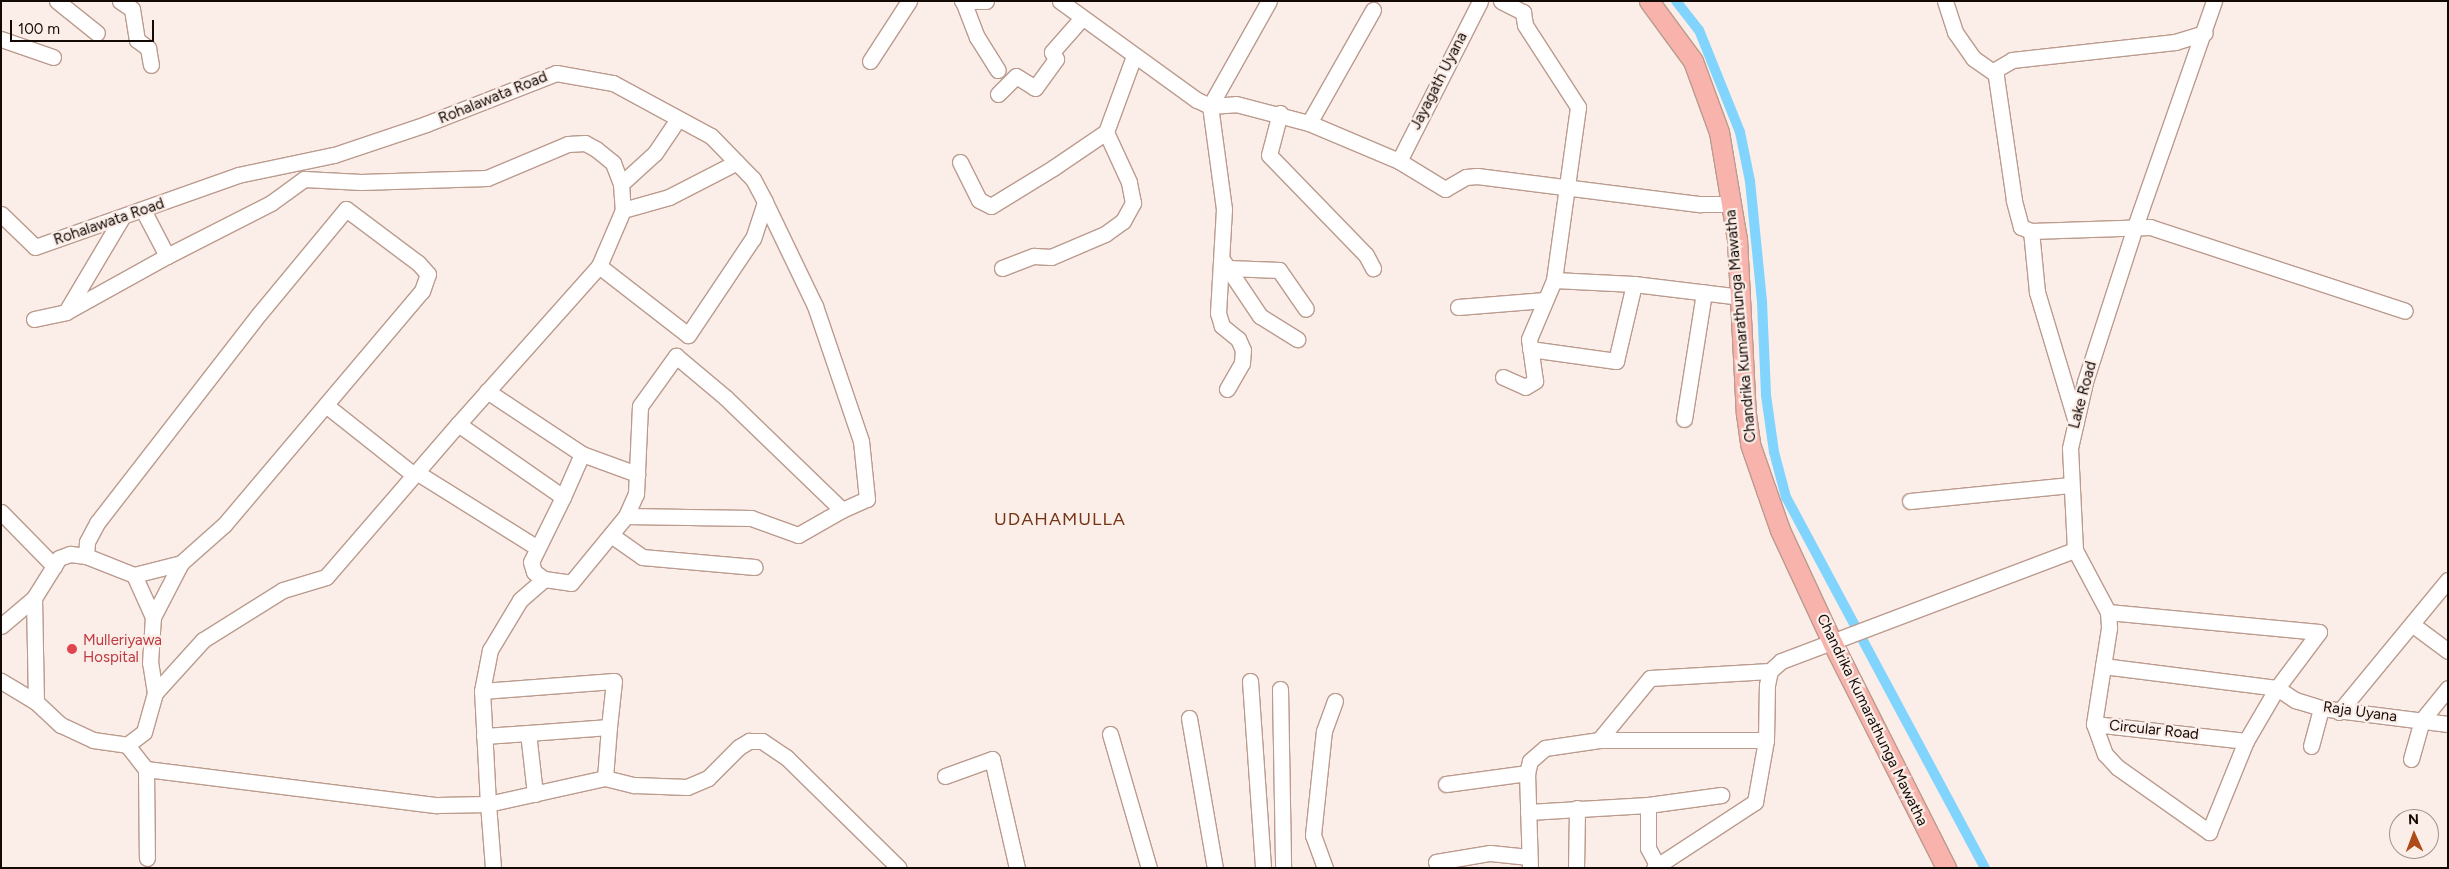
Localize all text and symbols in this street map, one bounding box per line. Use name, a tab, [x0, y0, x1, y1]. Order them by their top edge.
scale bar	[12, 10, 156, 42]
text: 100 m	[18, 20, 60, 38]
street label: Jayagath Uyana	[1407, 29, 1471, 133]
street label: Rohalawata Road	[436, 68, 550, 128]
street label: Rohalawata Road	[51, 195, 167, 249]
street label: Chandrika Kumarathunga Mawatha	[1722, 209, 1760, 443]
street label: Lake Road	[2065, 359, 2101, 431]
district label: UDAHAMULLA	[993, 508, 1127, 530]
street label: Chandrika Kumarathunga Mawatha	[1813, 611, 1931, 829]
place label: Mulleriyawa Hospital	[83, 631, 162, 666]
marker: Mulleriyawa Hospital	[65, 642, 79, 656]
street label: Raja Uyana	[2322, 698, 2398, 726]
street label: Circular Road	[2108, 716, 2200, 744]
north arrow	[2389, 809, 2439, 859]
text: N	[2408, 811, 2419, 828]

